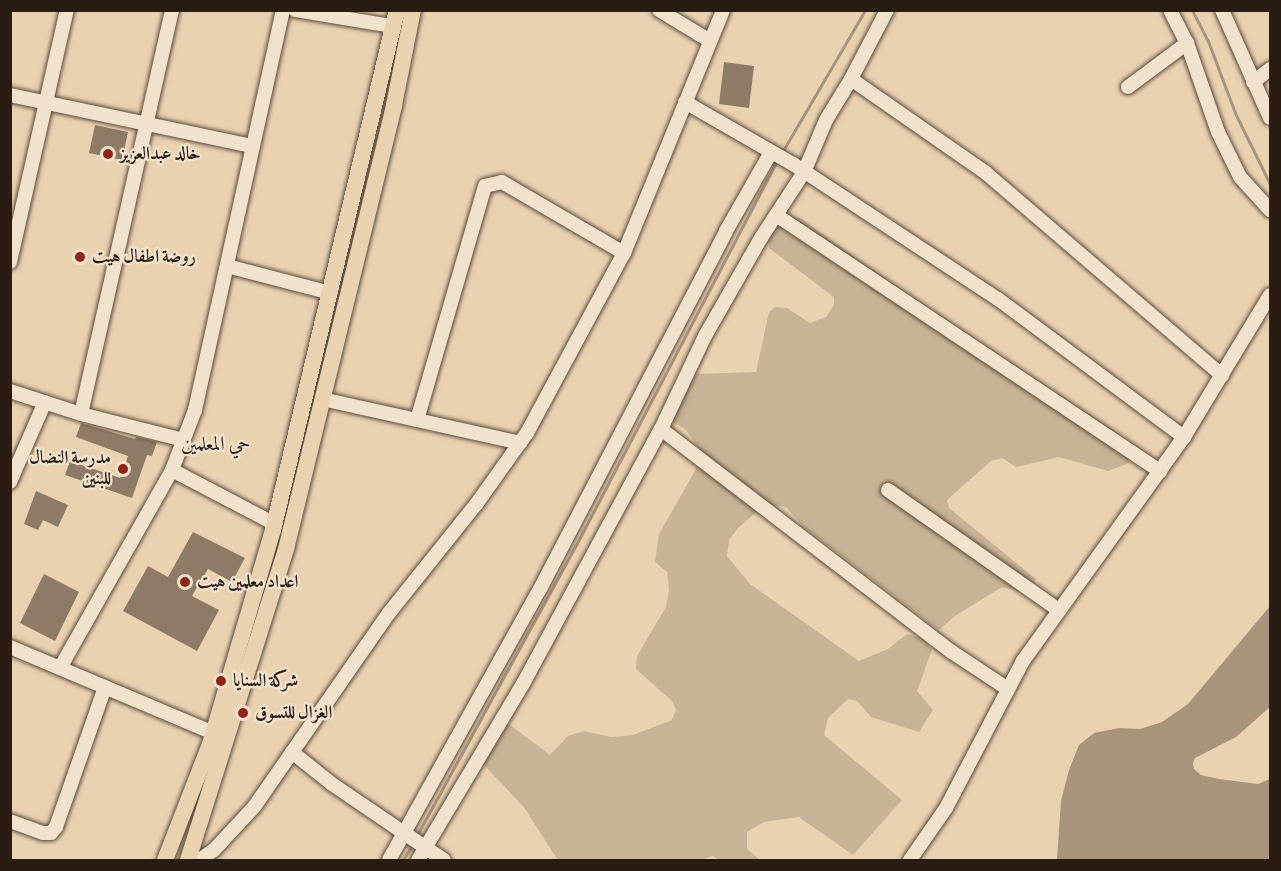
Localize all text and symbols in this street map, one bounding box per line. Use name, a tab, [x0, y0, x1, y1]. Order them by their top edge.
place label: خالد عبدالعزيز	[120, 143, 201, 165]
marker: خالد عبدالعزيز	[101, 147, 115, 161]
place label: روضة اطفال هيت	[92, 246, 196, 268]
marker: روضة اطفال هيت	[73, 250, 87, 264]
district label: حي المعلمين	[181, 432, 251, 456]
place label: مدرسة النضال للبنين	[29, 448, 111, 490]
marker: مدرسة النضال للبنين	[116, 462, 130, 476]
place label: اعداد معلمين هيت	[197, 571, 298, 593]
marker: اعداد معلمين هيت	[178, 575, 192, 589]
place label: شركة السنايا	[233, 670, 298, 692]
marker: شركة السنايا	[214, 674, 228, 688]
place label: الغزال للتسوق	[255, 702, 332, 724]
marker: الغزال للتسوق	[236, 706, 250, 720]

